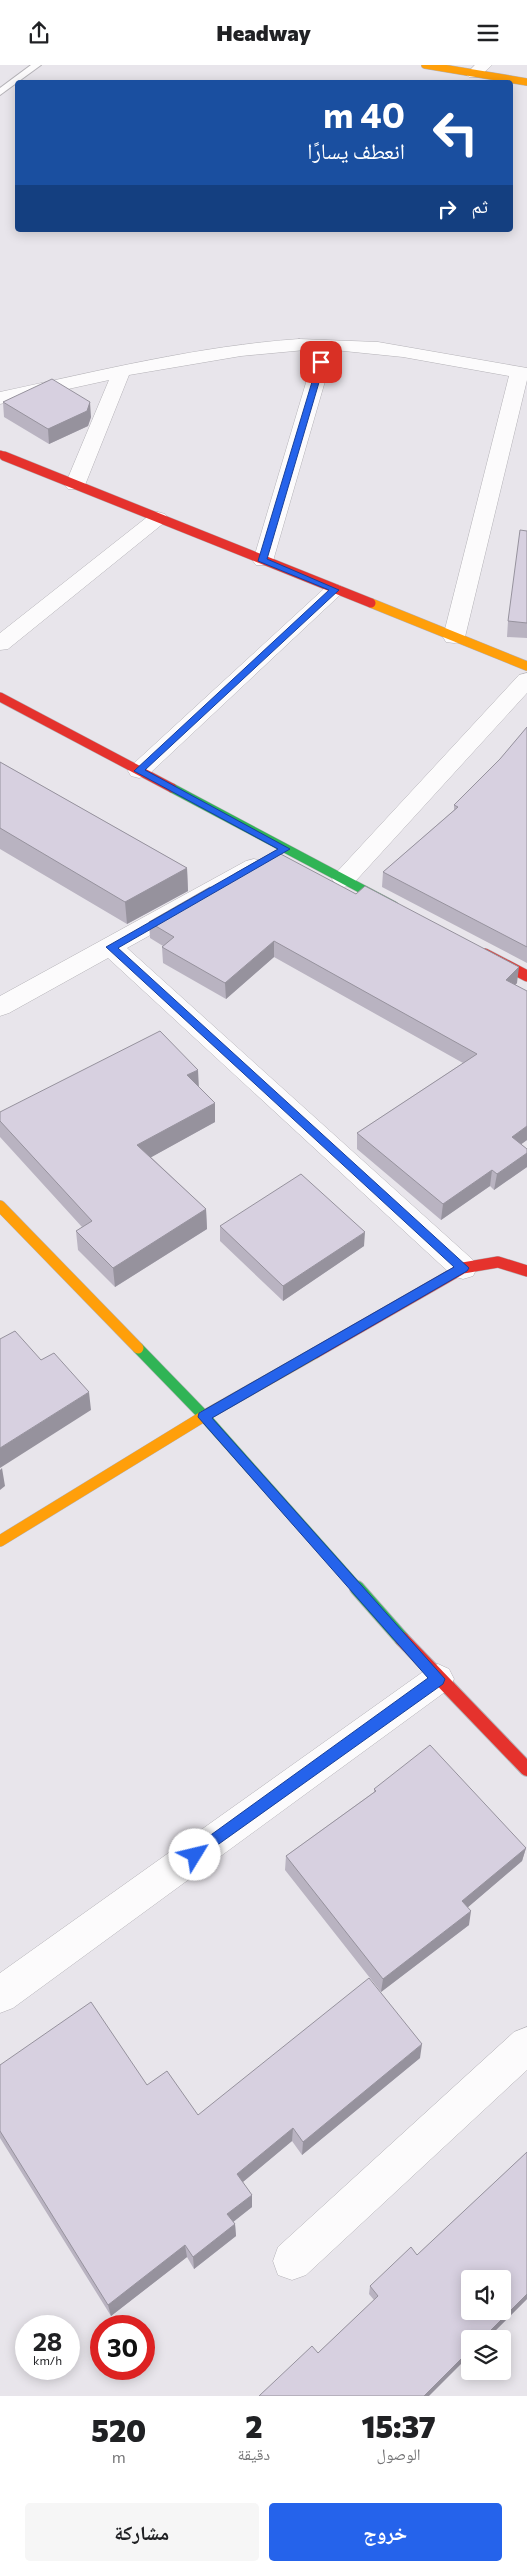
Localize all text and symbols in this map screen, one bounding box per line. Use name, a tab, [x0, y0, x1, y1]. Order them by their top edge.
icon: share	[25, 19, 53, 47]
text: Headway	[216, 19, 311, 46]
icon: menu	[474, 19, 502, 47]
text: 40 m	[323, 92, 405, 135]
icon: left	[423, 100, 488, 165]
text: انعطف يسارًا	[307, 137, 405, 164]
text: ثم	[471, 194, 488, 217]
icon: right	[433, 195, 461, 223]
pin	[300, 341, 342, 383]
icon: arrive	[307, 348, 335, 376]
position arrow	[168, 1828, 220, 1880]
map controls	[461, 2270, 511, 2380]
button: sound	[461, 2270, 511, 2320]
speed limit sign: 30	[90, 2315, 155, 2380]
text: 28	[33, 2326, 62, 2356]
button: layers	[461, 2330, 511, 2380]
text: km/h	[33, 2353, 62, 2367]
text: 2	[245, 2407, 263, 2444]
text: 15:37	[361, 2407, 436, 2444]
text: 520	[91, 2411, 146, 2448]
text: دقيقة	[238, 2444, 270, 2463]
text: الوصول	[376, 2444, 421, 2463]
text: m	[112, 2447, 126, 2466]
button: مشاركة	[25, 2503, 259, 2561]
button: خروج	[269, 2503, 502, 2561]

